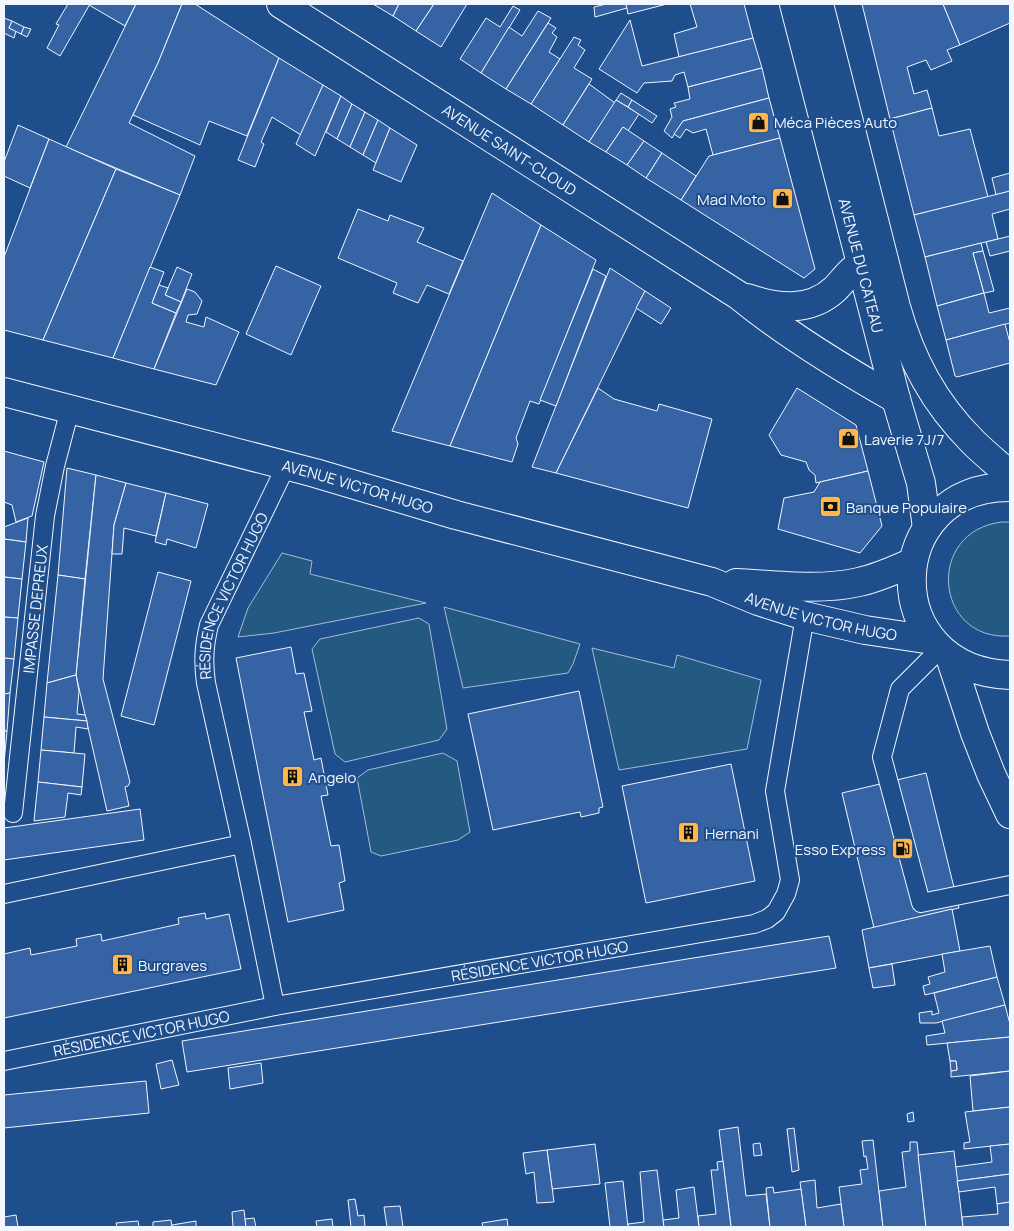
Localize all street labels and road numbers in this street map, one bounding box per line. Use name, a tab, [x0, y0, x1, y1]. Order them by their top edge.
street label: AVENUE SAINT-CLOUD	[438, 99, 581, 200]
street label: AVENUE DU CATEAU	[834, 196, 889, 335]
street label: AVENUE VICTOR HUGO	[280, 454, 436, 518]
street label: RÉSIDENCE VICTOR HUGO	[194, 509, 273, 681]
street label: IMPASSE DEPREUX	[18, 544, 52, 675]
street label: AVENUE VICTOR HUGO	[742, 586, 899, 645]
street label: RÉSIDENCE VICTOR HUGO	[449, 935, 630, 986]
street label: RÉSIDENCE VICTOR HUGO	[51, 1005, 231, 1061]

